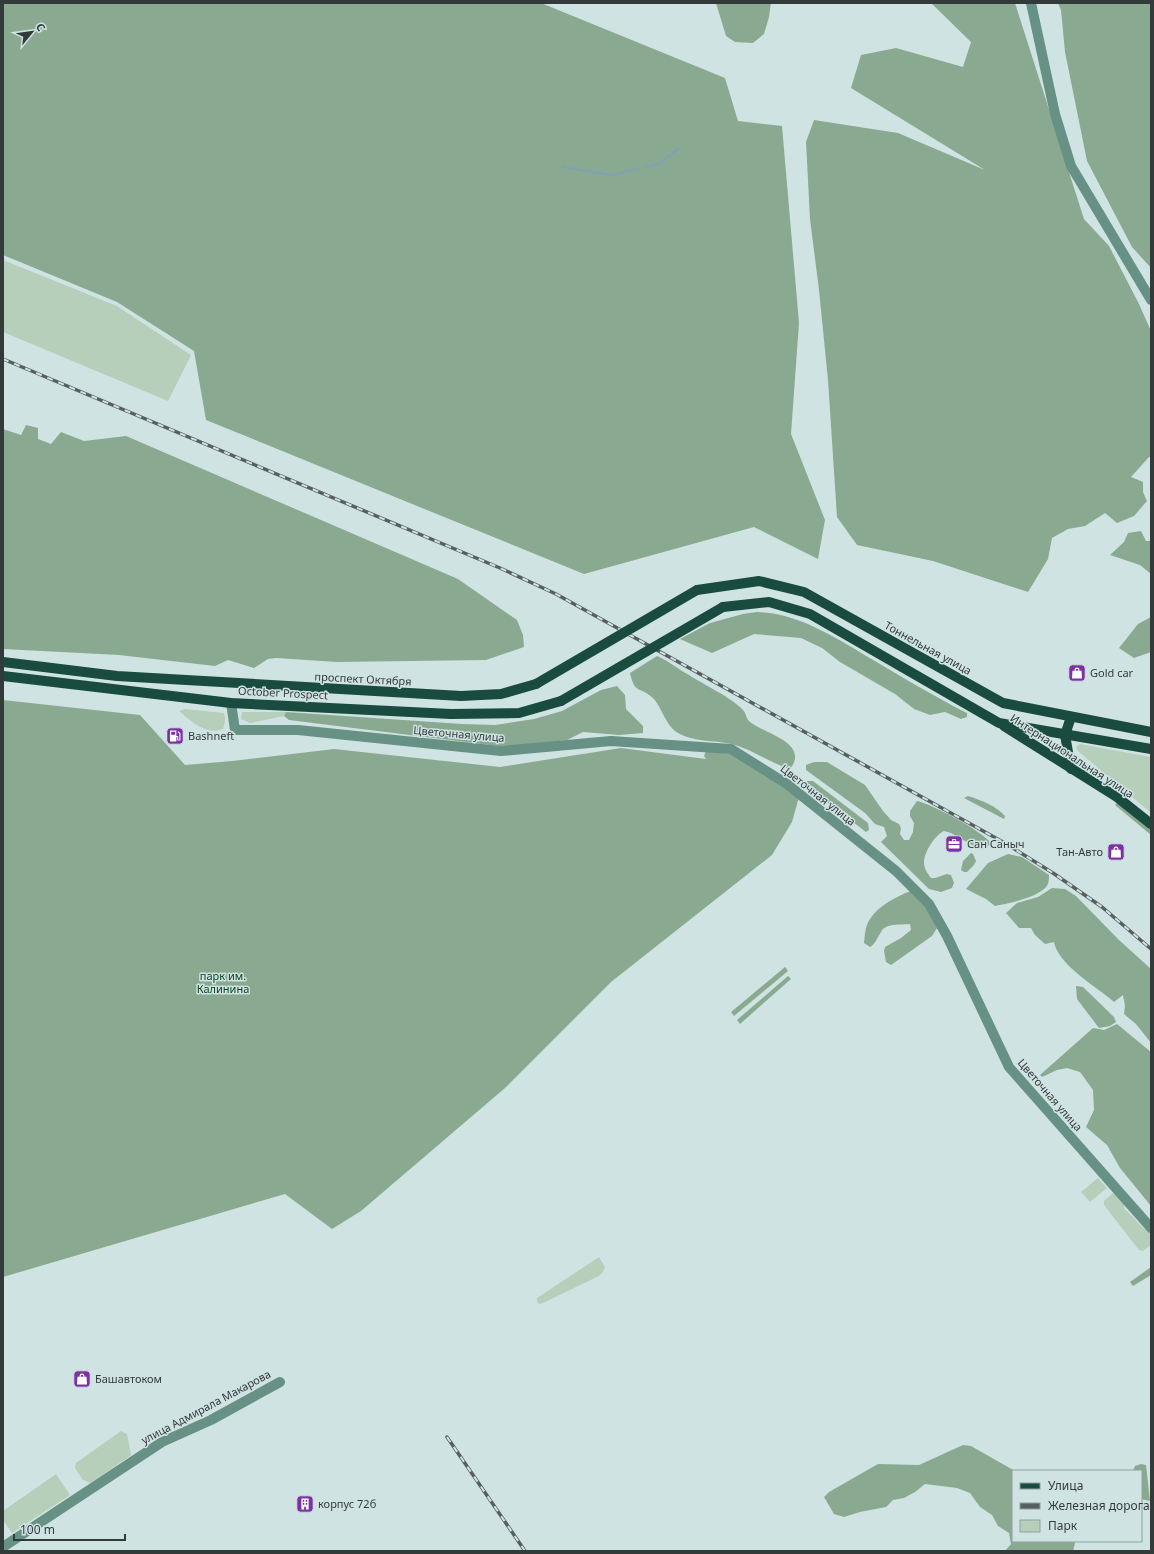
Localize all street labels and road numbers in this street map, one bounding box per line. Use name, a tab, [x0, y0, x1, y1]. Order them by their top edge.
street label: Тоннельная улица	[882, 617, 975, 678]
street label: проспект Октября	[314, 668, 412, 689]
street label: October Prospect	[238, 683, 328, 702]
street label: Интернациональная улица	[1008, 710, 1137, 801]
street label: Цветочная улица	[413, 722, 505, 745]
street label: Цветочная улица	[778, 761, 859, 829]
street label: Цветочная улица	[1015, 1055, 1086, 1134]
street label: улица Адмирала Макарова	[138, 1366, 273, 1447]

